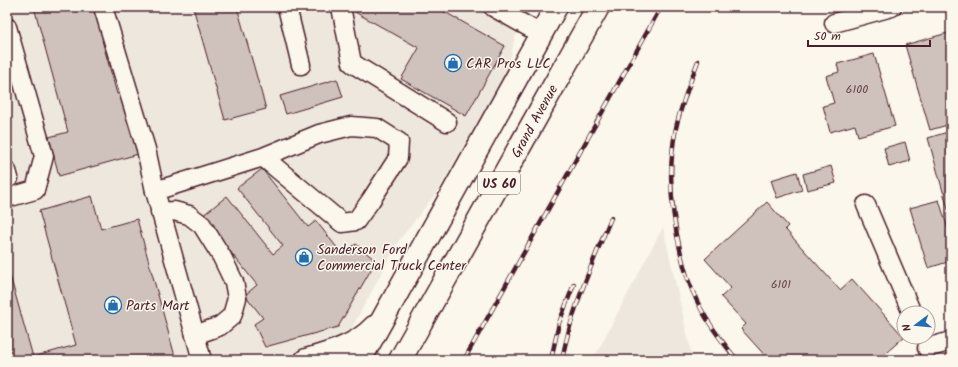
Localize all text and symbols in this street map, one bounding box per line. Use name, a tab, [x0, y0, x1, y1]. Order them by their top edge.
scale bar	[808, 22, 930, 48]
text: 50 m	[814, 27, 841, 46]
shop icon: CAR Pros LLC	[443, 53, 463, 73]
place label: CAR Pros LLC	[466, 53, 551, 75]
street label: Grand Avenue	[506, 80, 564, 162]
house number: 6100	[846, 80, 868, 99]
road number: US 60	[478, 172, 520, 194]
place label: Sanderson Ford Commercial Truck Center	[317, 239, 467, 277]
shop icon: Sanderson Ford Commercial Truck Center	[294, 247, 314, 267]
house number: 6101	[771, 275, 791, 294]
shop icon: Parts Mart	[103, 295, 123, 315]
place label: Parts Mart	[126, 295, 190, 317]
north arrow	[896, 305, 936, 345]
text: N	[898, 322, 917, 333]

